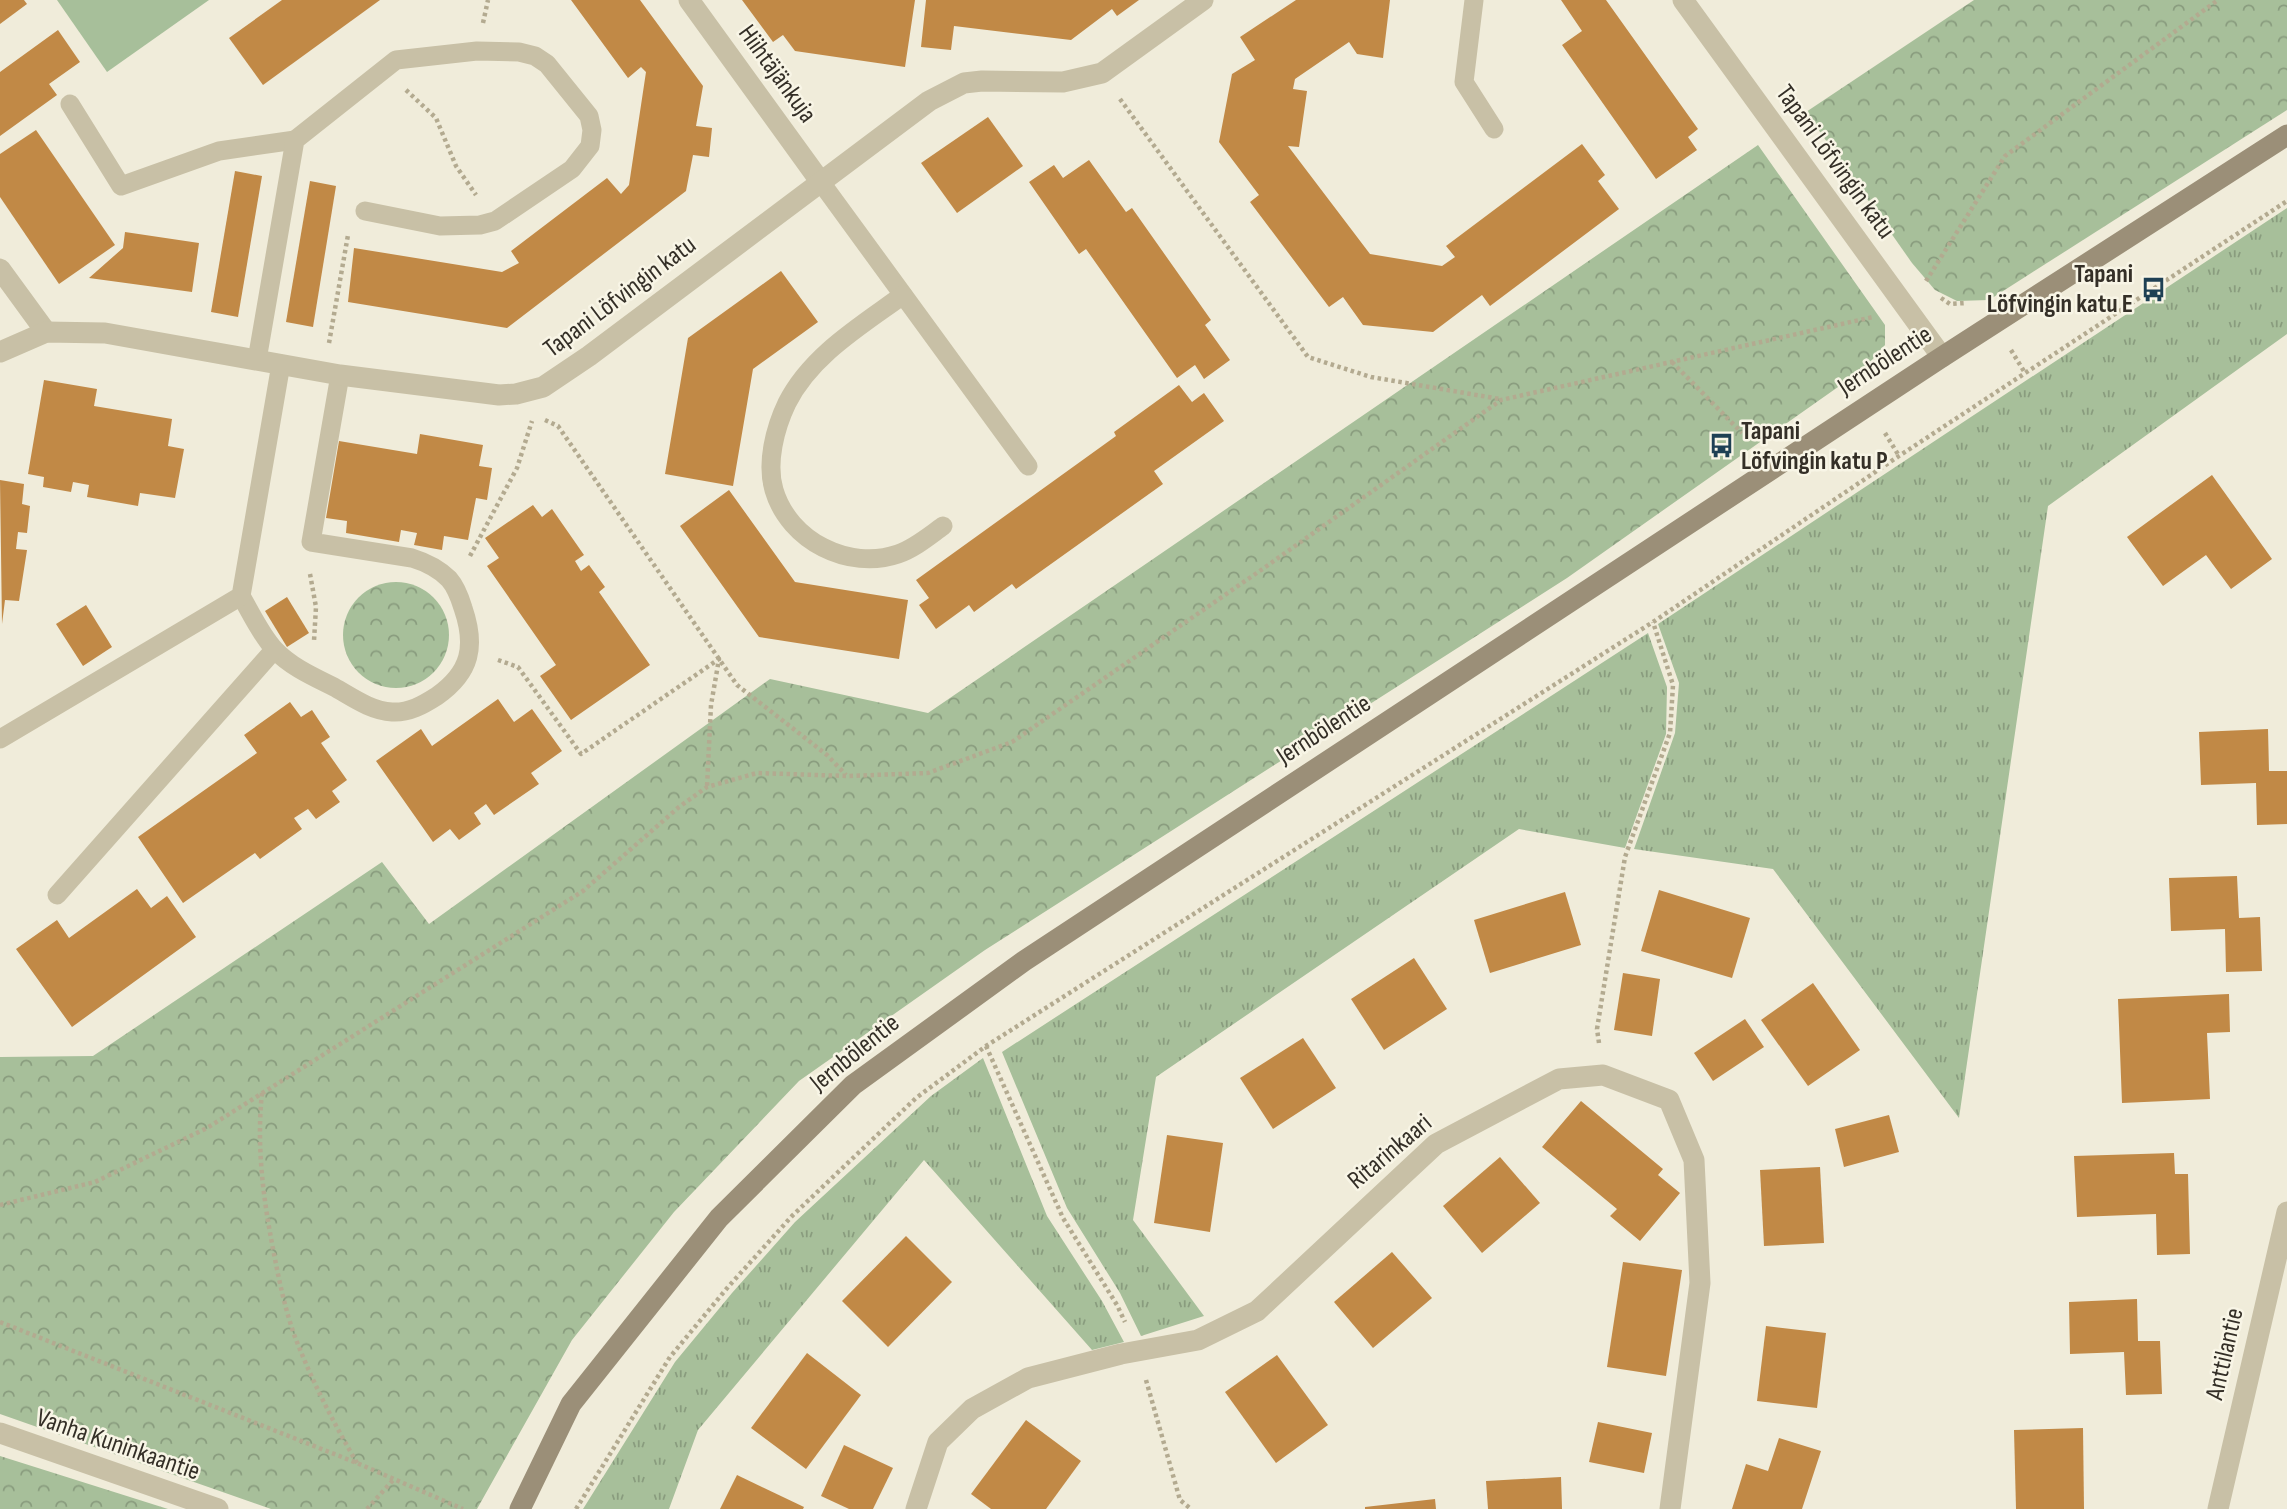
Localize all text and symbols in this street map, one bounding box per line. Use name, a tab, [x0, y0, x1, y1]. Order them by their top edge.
street label: Hiihtäjänkuja	[731, 19, 823, 129]
street label: Tapani Löfvingin katu	[1769, 79, 1901, 245]
street label: Tapani Löfvingin katu	[538, 230, 702, 364]
place label: Tapani Löfvingin katu E	[1987, 259, 2133, 320]
bus stop icon: Tapani Löfvingin katu E	[2139, 275, 2167, 303]
street label: Jernbölentie	[1831, 319, 1938, 403]
place label: Tapani Löfvingin katu P	[1741, 416, 1888, 477]
bus stop icon: Tapani Löfvingin katu P	[1707, 432, 1735, 460]
street label: Jernbölentie	[1270, 688, 1377, 772]
street label: Jernbölentie	[803, 1008, 906, 1099]
street label: Ritarinkaari	[1342, 1108, 1438, 1196]
street label: Anttilantie	[2199, 1305, 2251, 1404]
street label: Vanha Kuninkaantie	[32, 1402, 204, 1488]

